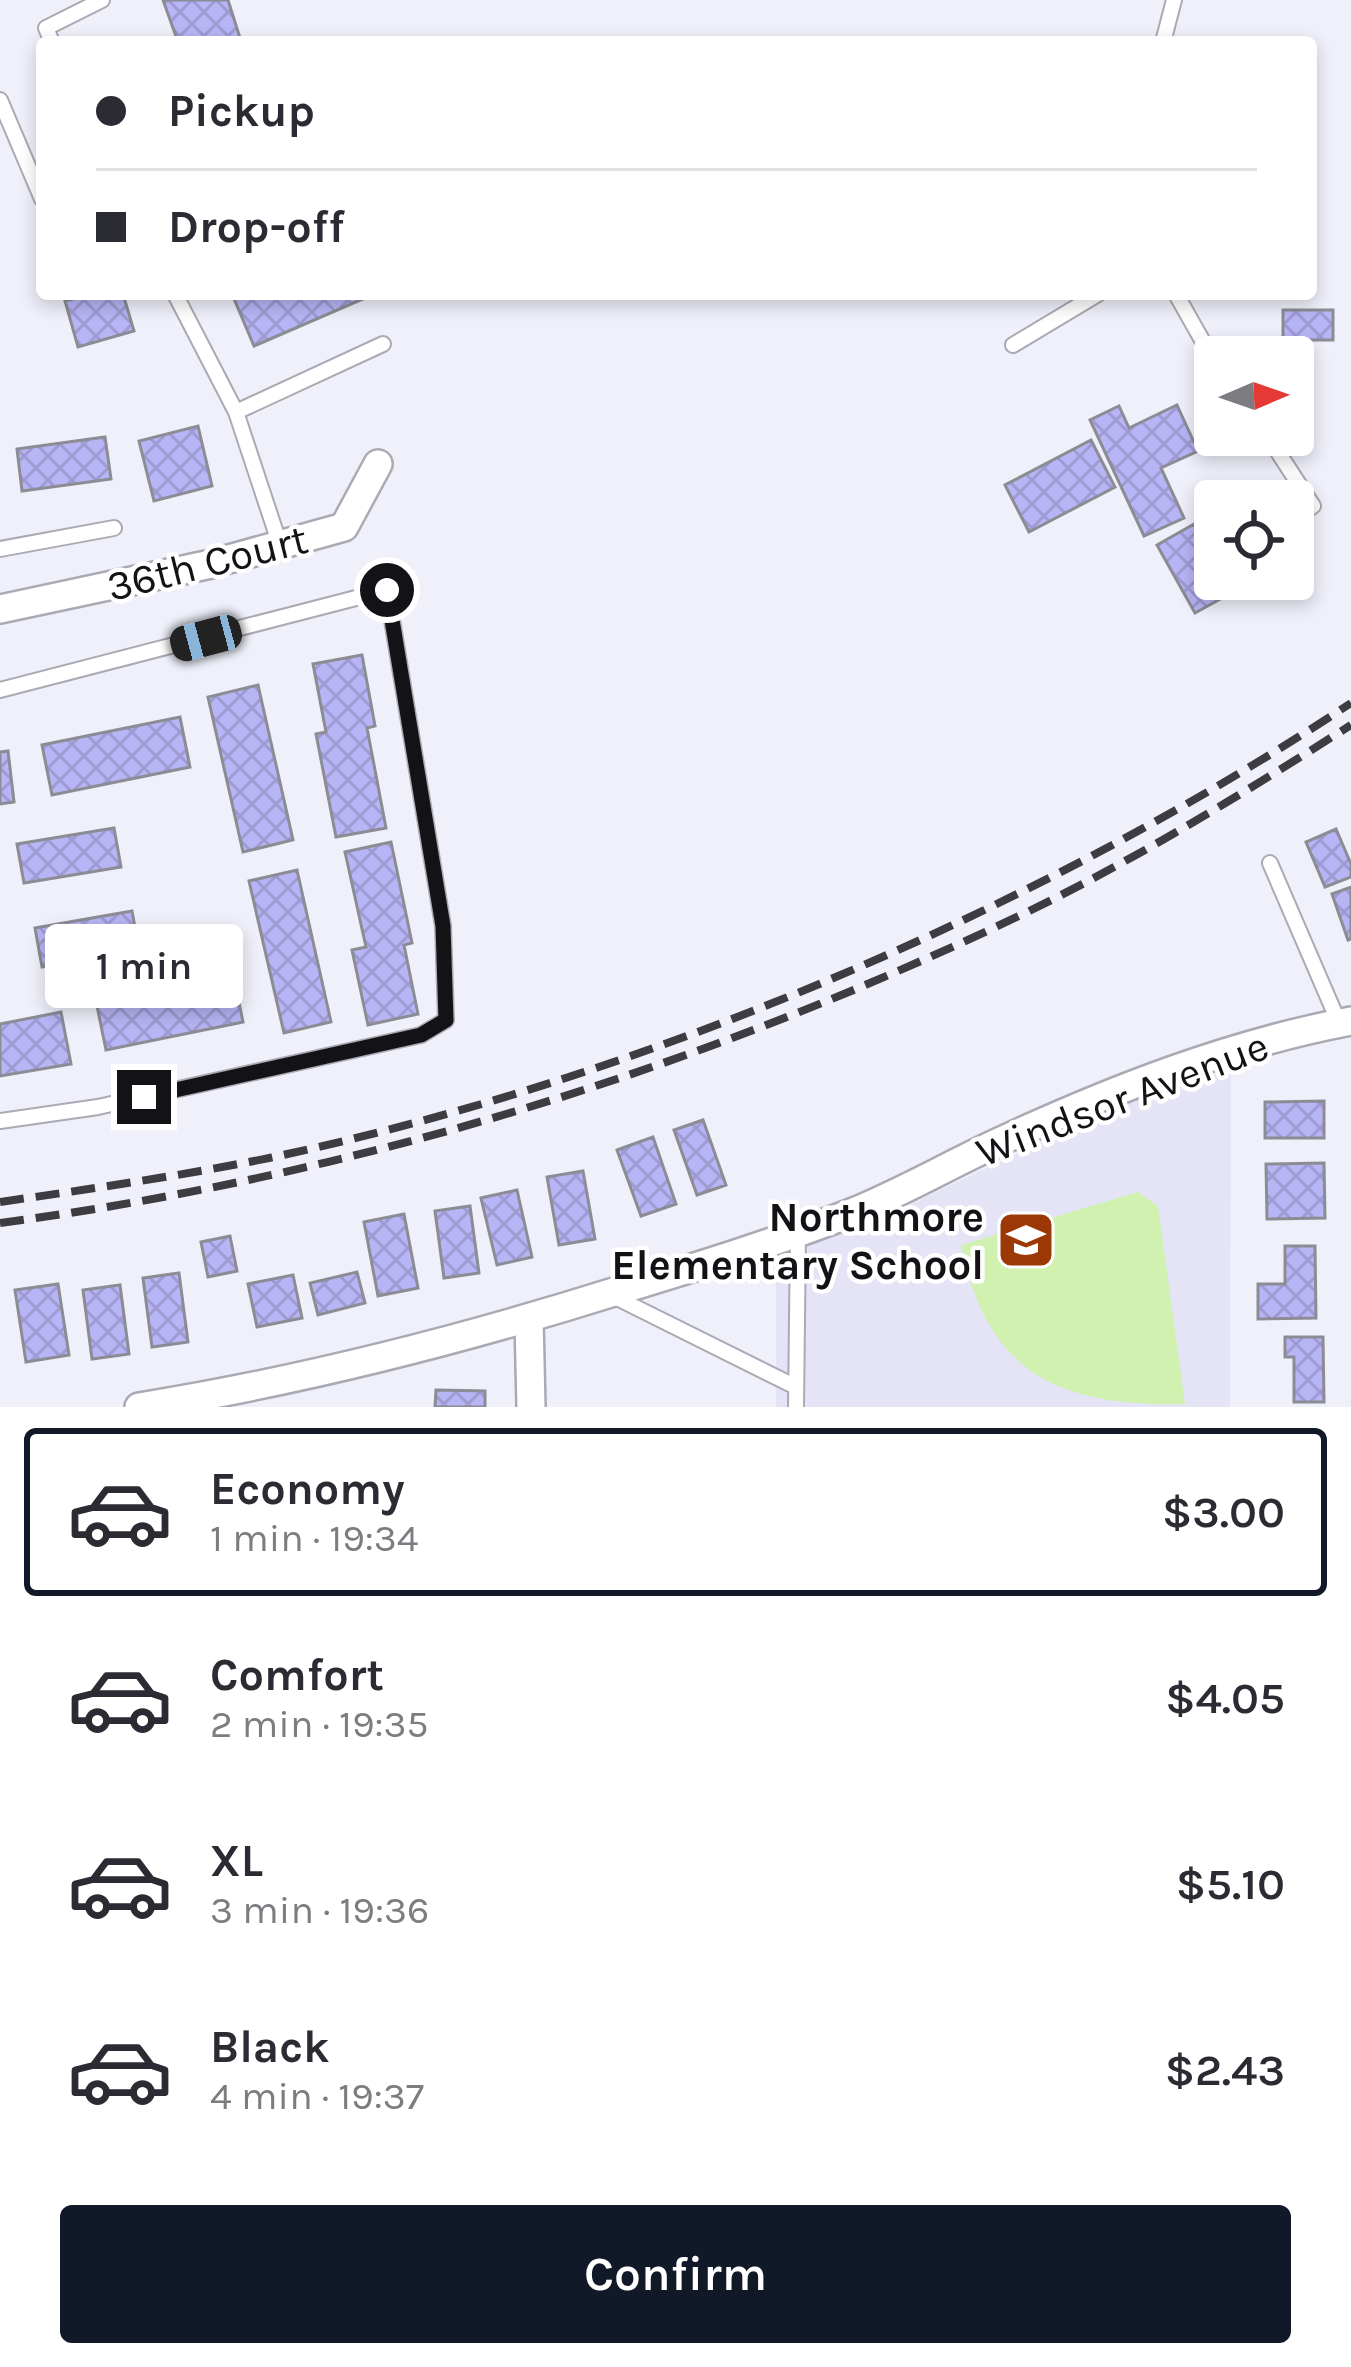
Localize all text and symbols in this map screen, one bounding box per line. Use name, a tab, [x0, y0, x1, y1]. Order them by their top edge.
text: Pickup	[168, 85, 315, 137]
text: Drop-off	[168, 201, 345, 253]
north arrow	[1194, 336, 1314, 456]
map controls	[1194, 336, 1314, 600]
button: locate	[1194, 480, 1314, 600]
street label: 36th Court	[102, 514, 313, 612]
route start	[360, 563, 414, 617]
car	[167, 611, 245, 665]
callout: 1 min	[45, 923, 243, 1007]
text: 1 min	[96, 943, 192, 989]
street label: Windsor Avenue	[969, 1020, 1275, 1178]
route end	[117, 1070, 171, 1124]
place label: Northmore Elementary School	[611, 1192, 984, 1290]
school or university icon: Northmore Elementary School	[995, 1209, 1057, 1271]
icon: car	[66, 1458, 174, 1566]
text: Economy	[210, 1463, 405, 1515]
text: $3.00	[1162, 1486, 1285, 1538]
text: 1 min · 19:34	[210, 1515, 419, 1561]
icon: car	[66, 1644, 174, 1752]
text: Comfort	[210, 1649, 384, 1701]
text: $4.05	[1165, 1672, 1285, 1724]
text: 2 min · 19:35	[210, 1701, 429, 1747]
icon: car	[66, 1830, 174, 1938]
text: XL	[210, 1835, 263, 1887]
text: $5.10	[1176, 1858, 1285, 1910]
text: 3 min · 19:36	[210, 1887, 429, 1933]
icon: car	[66, 2016, 174, 2124]
text: Black	[210, 2021, 330, 2073]
text: $2.43	[1165, 2044, 1285, 2096]
text: 4 min · 19:37	[210, 2073, 424, 2119]
button: Confirm	[60, 2205, 1291, 2343]

